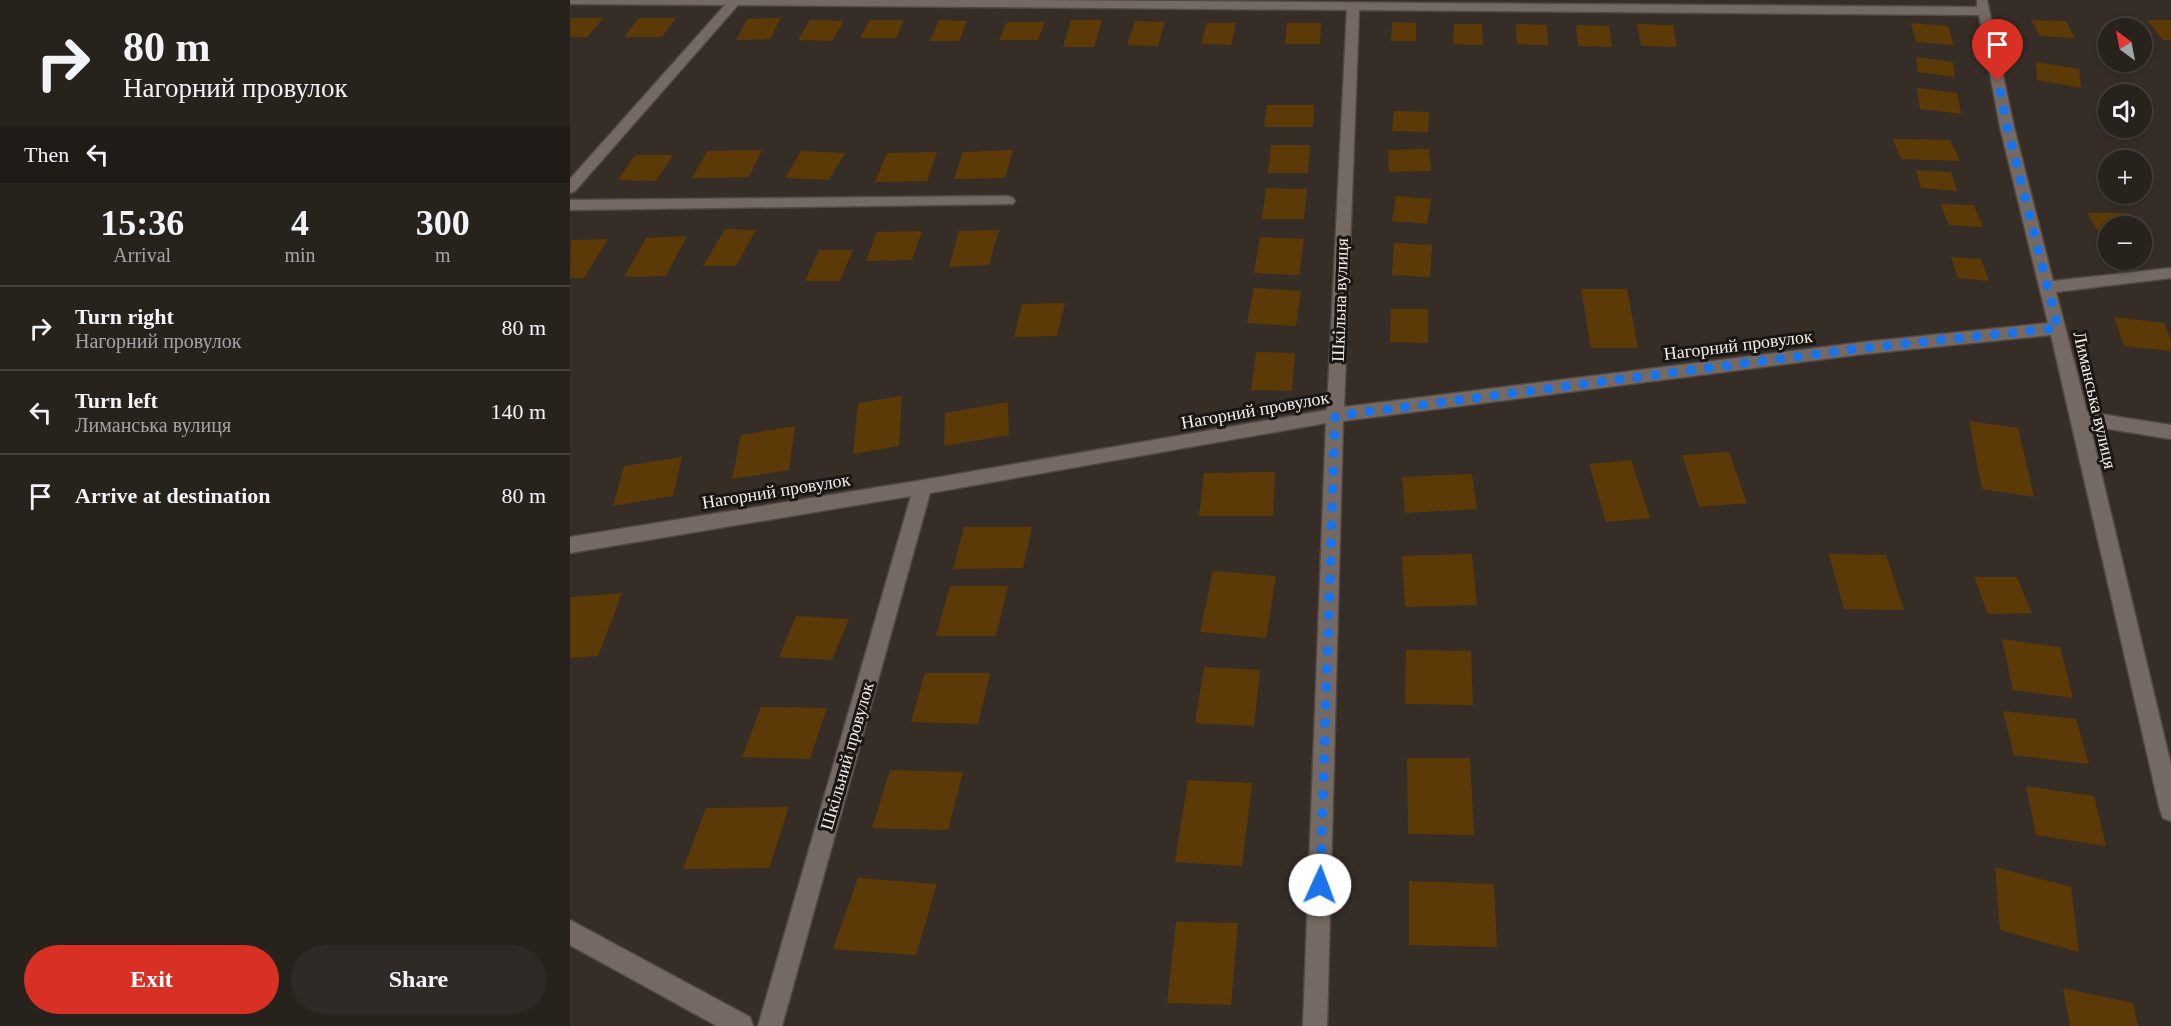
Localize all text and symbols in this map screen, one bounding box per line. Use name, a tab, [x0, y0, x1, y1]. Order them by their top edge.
north arrow	[2098, 18, 2152, 72]
map controls	[2098, 18, 2152, 270]
pin	[1972, 19, 2023, 81]
icon: right	[24, 24, 102, 102]
text: 80 m	[123, 24, 211, 70]
icon: arrive	[1981, 28, 2014, 61]
text: Нагорний провулок	[123, 73, 348, 103]
button: sound	[2098, 84, 2152, 138]
icon: left	[81, 138, 114, 171]
text: Then	[24, 142, 69, 167]
button: +	[2098, 150, 2152, 204]
text: 15:36	[100, 203, 184, 243]
text: 4	[291, 203, 309, 243]
text: 300	[416, 203, 470, 243]
button: −	[2098, 216, 2152, 270]
street label: Шкільна вулиця	[1328, 238, 1352, 362]
text: Arrival	[113, 244, 171, 266]
text: min	[284, 244, 316, 266]
text: m	[435, 244, 451, 266]
text: Turn right	[75, 304, 174, 329]
icon: right	[24, 312, 57, 345]
text: 80 m	[501, 315, 546, 340]
street label: Нагорний провулок	[1662, 326, 1814, 364]
street label: Лиманська вулиця	[2069, 329, 2121, 471]
text: Нагорний провулок	[75, 330, 241, 352]
street label: Нагорний провулок	[1180, 387, 1331, 433]
text: Turn left	[75, 388, 158, 413]
icon: left	[24, 396, 57, 429]
text: 140 m	[490, 399, 546, 424]
text: Лиманська вулиця	[75, 414, 231, 436]
street label: Нагорний провулок	[700, 469, 852, 513]
icon: arrive	[24, 480, 57, 513]
text: Arrive at destination	[75, 483, 271, 508]
text: 80 m	[501, 483, 546, 508]
street label: Шкільний провулок	[816, 679, 878, 832]
position arrow	[1288, 853, 1352, 917]
button: Exit	[24, 945, 279, 1014]
button: Share	[291, 945, 546, 1014]

